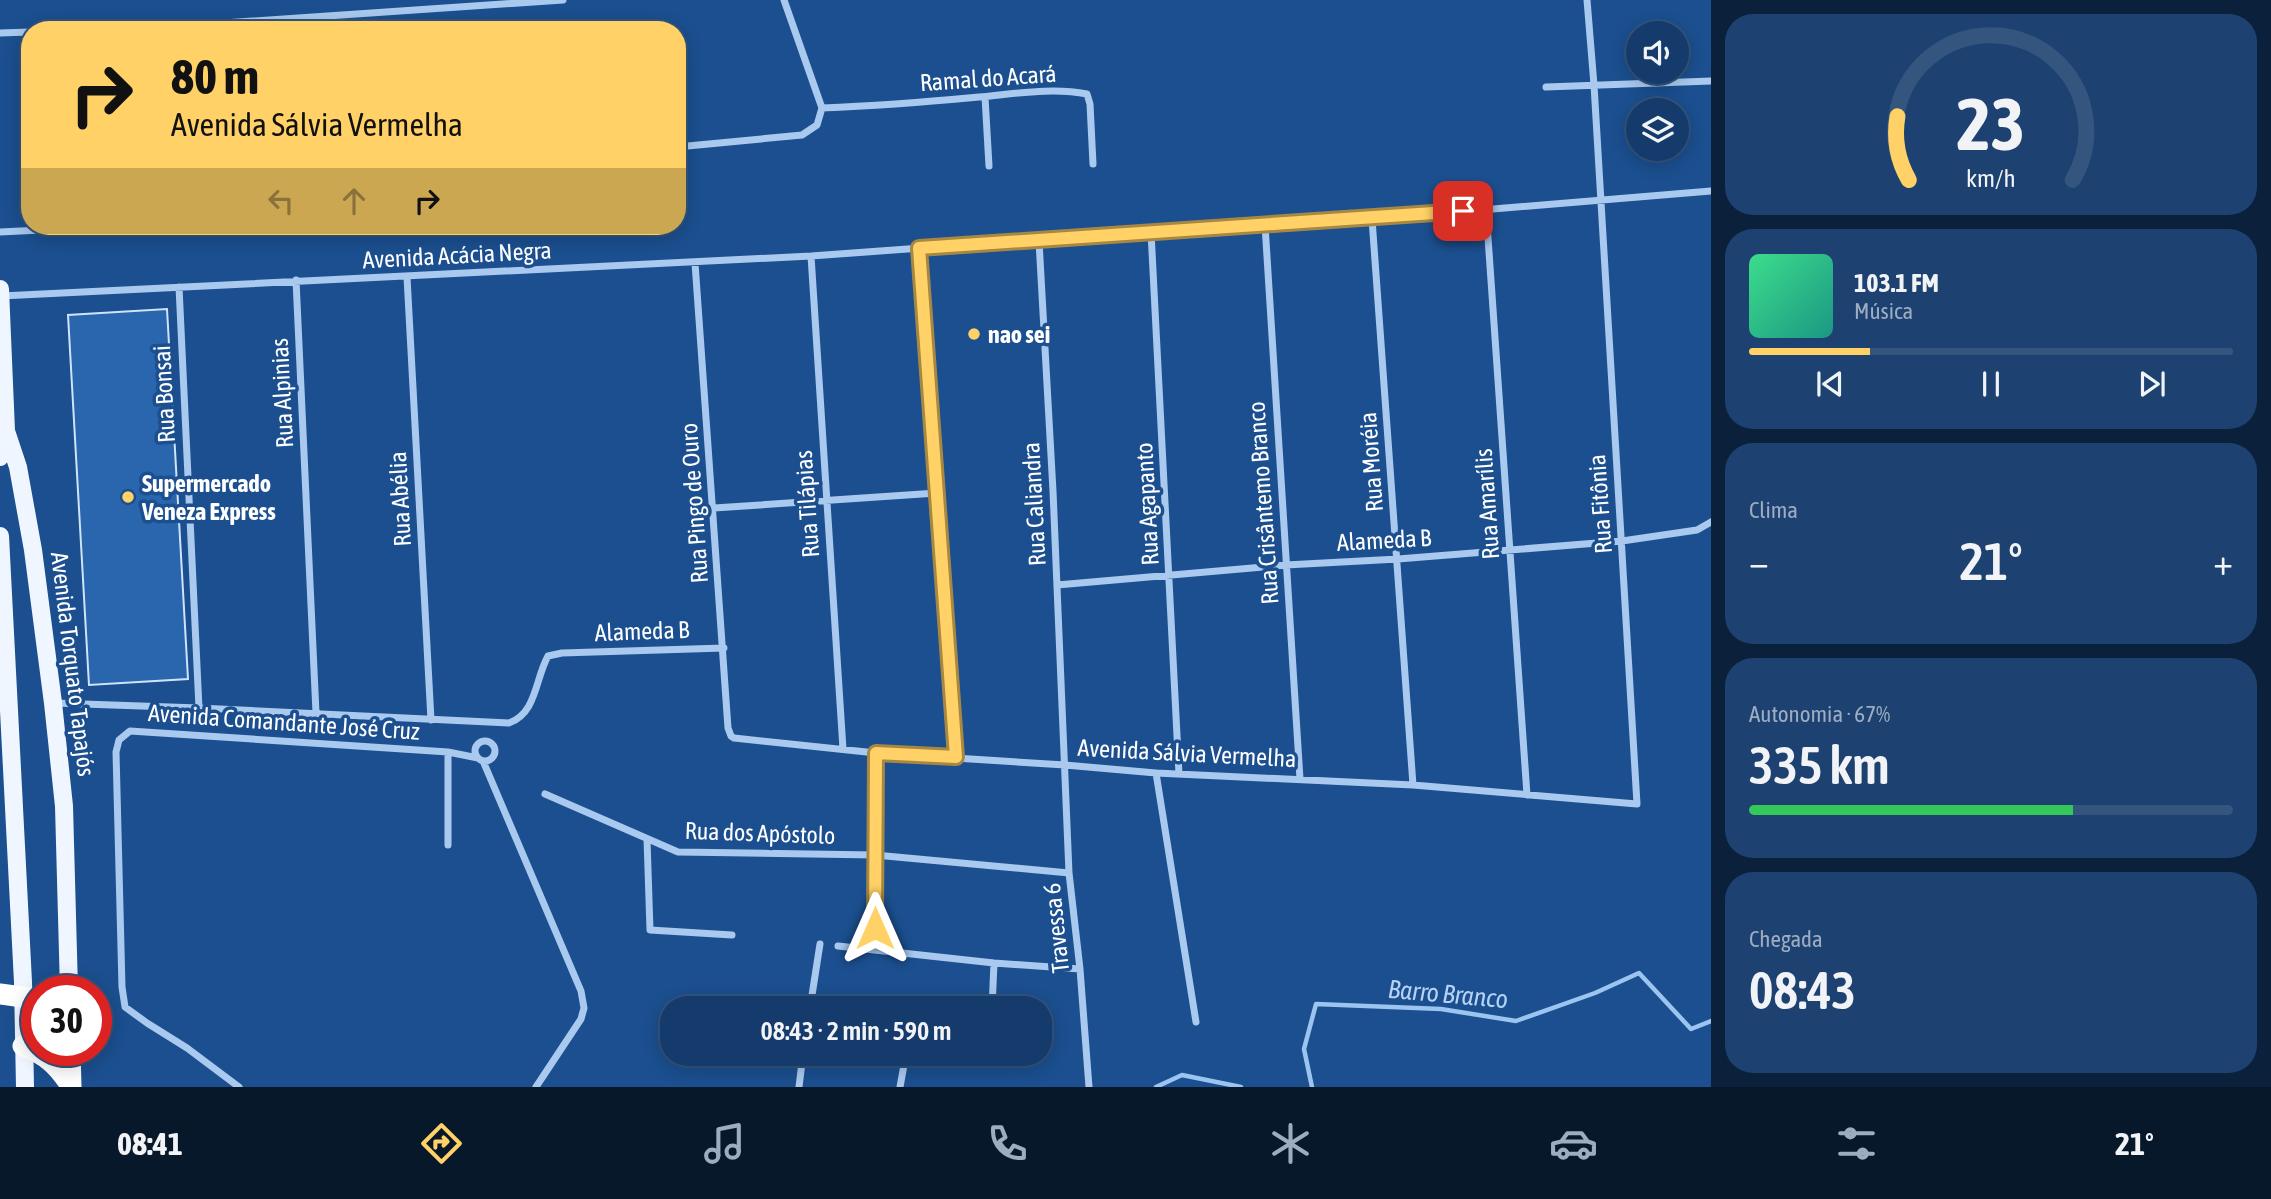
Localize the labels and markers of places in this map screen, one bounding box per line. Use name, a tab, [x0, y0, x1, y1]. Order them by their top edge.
pin	[1433, 181, 1493, 241]
place label: nao sei	[988, 321, 1050, 348]
marker: nao sei	[966, 326, 982, 342]
place label: Supermercado Veneza Express	[141, 470, 276, 525]
marker: Supermercado Veneza Express	[120, 489, 136, 505]

